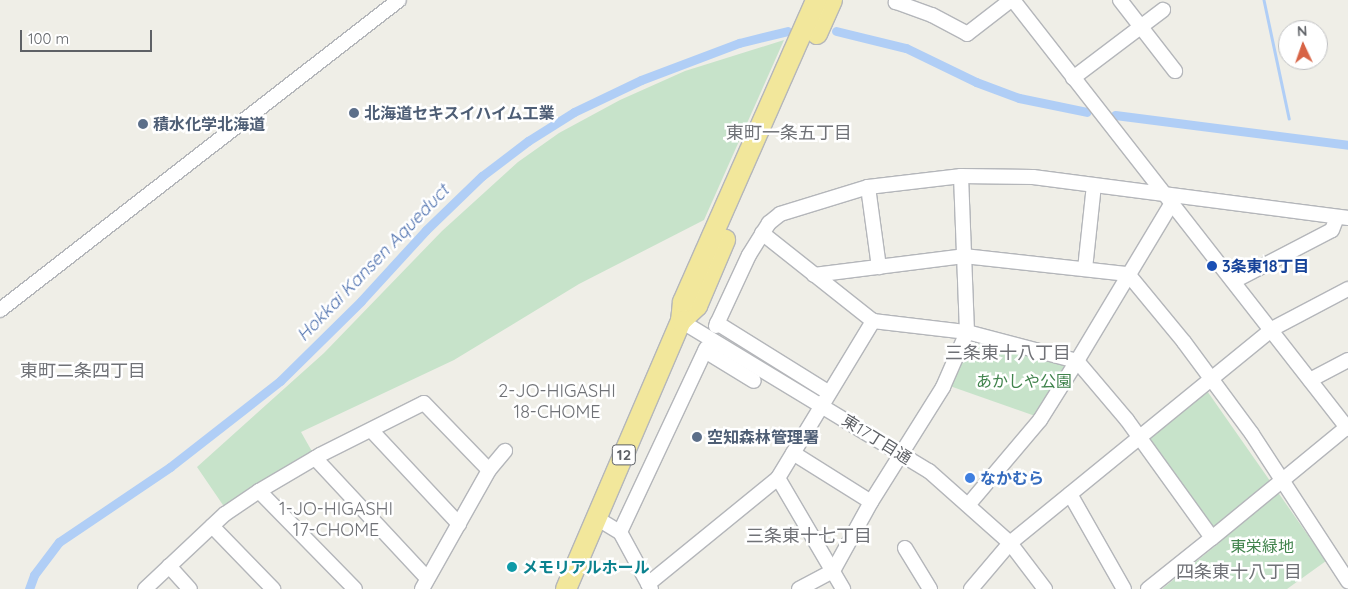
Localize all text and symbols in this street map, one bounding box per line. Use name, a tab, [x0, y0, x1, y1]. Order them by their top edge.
scale bar	[22, 20, 155, 52]
north arrow	[1278, 20, 1328, 70]
text: N	[1297, 22, 1308, 40]
text: 100 m	[28, 29, 69, 48]
place label: 北海道セキスイハイム工業	[364, 103, 556, 123]
marker: 北海道セキスイハイム工業	[348, 107, 360, 119]
place label: 積水化学北海道	[153, 114, 265, 134]
marker: 積水化学北海道	[137, 118, 149, 130]
district label: 東町一条五丁目	[726, 122, 852, 144]
water label: Hokkai Kansen Aqueduct	[292, 180, 454, 346]
place label: 3条東18丁目	[1222, 256, 1310, 276]
marker: 3条東18丁目	[1206, 260, 1218, 272]
district label: 三条東十八丁目	[945, 342, 1071, 364]
district label: 東町二条四丁目	[20, 360, 146, 382]
park label: あかしや公園	[976, 371, 1072, 391]
district label: 2-JO-HIGASHI 18-CHOME	[491, 381, 623, 424]
street label: 東17丁目通	[839, 410, 915, 468]
place label: 空知森林管理署	[707, 427, 819, 447]
marker: 空知森林管理署	[691, 431, 703, 443]
road number: 12	[612, 442, 636, 468]
place label: なかむら	[980, 468, 1044, 488]
marker: なかむら	[964, 472, 976, 484]
district label: 1-JO-HIGASHI 17-CHOME	[272, 499, 400, 542]
district label: 三条東十七丁目	[746, 525, 872, 547]
park label: 東栄緑地	[1230, 536, 1294, 556]
place label: メモリアルホール	[522, 557, 650, 577]
marker: メモリアルホール	[506, 561, 518, 573]
district label: 四条東十八丁目	[1176, 561, 1302, 583]

